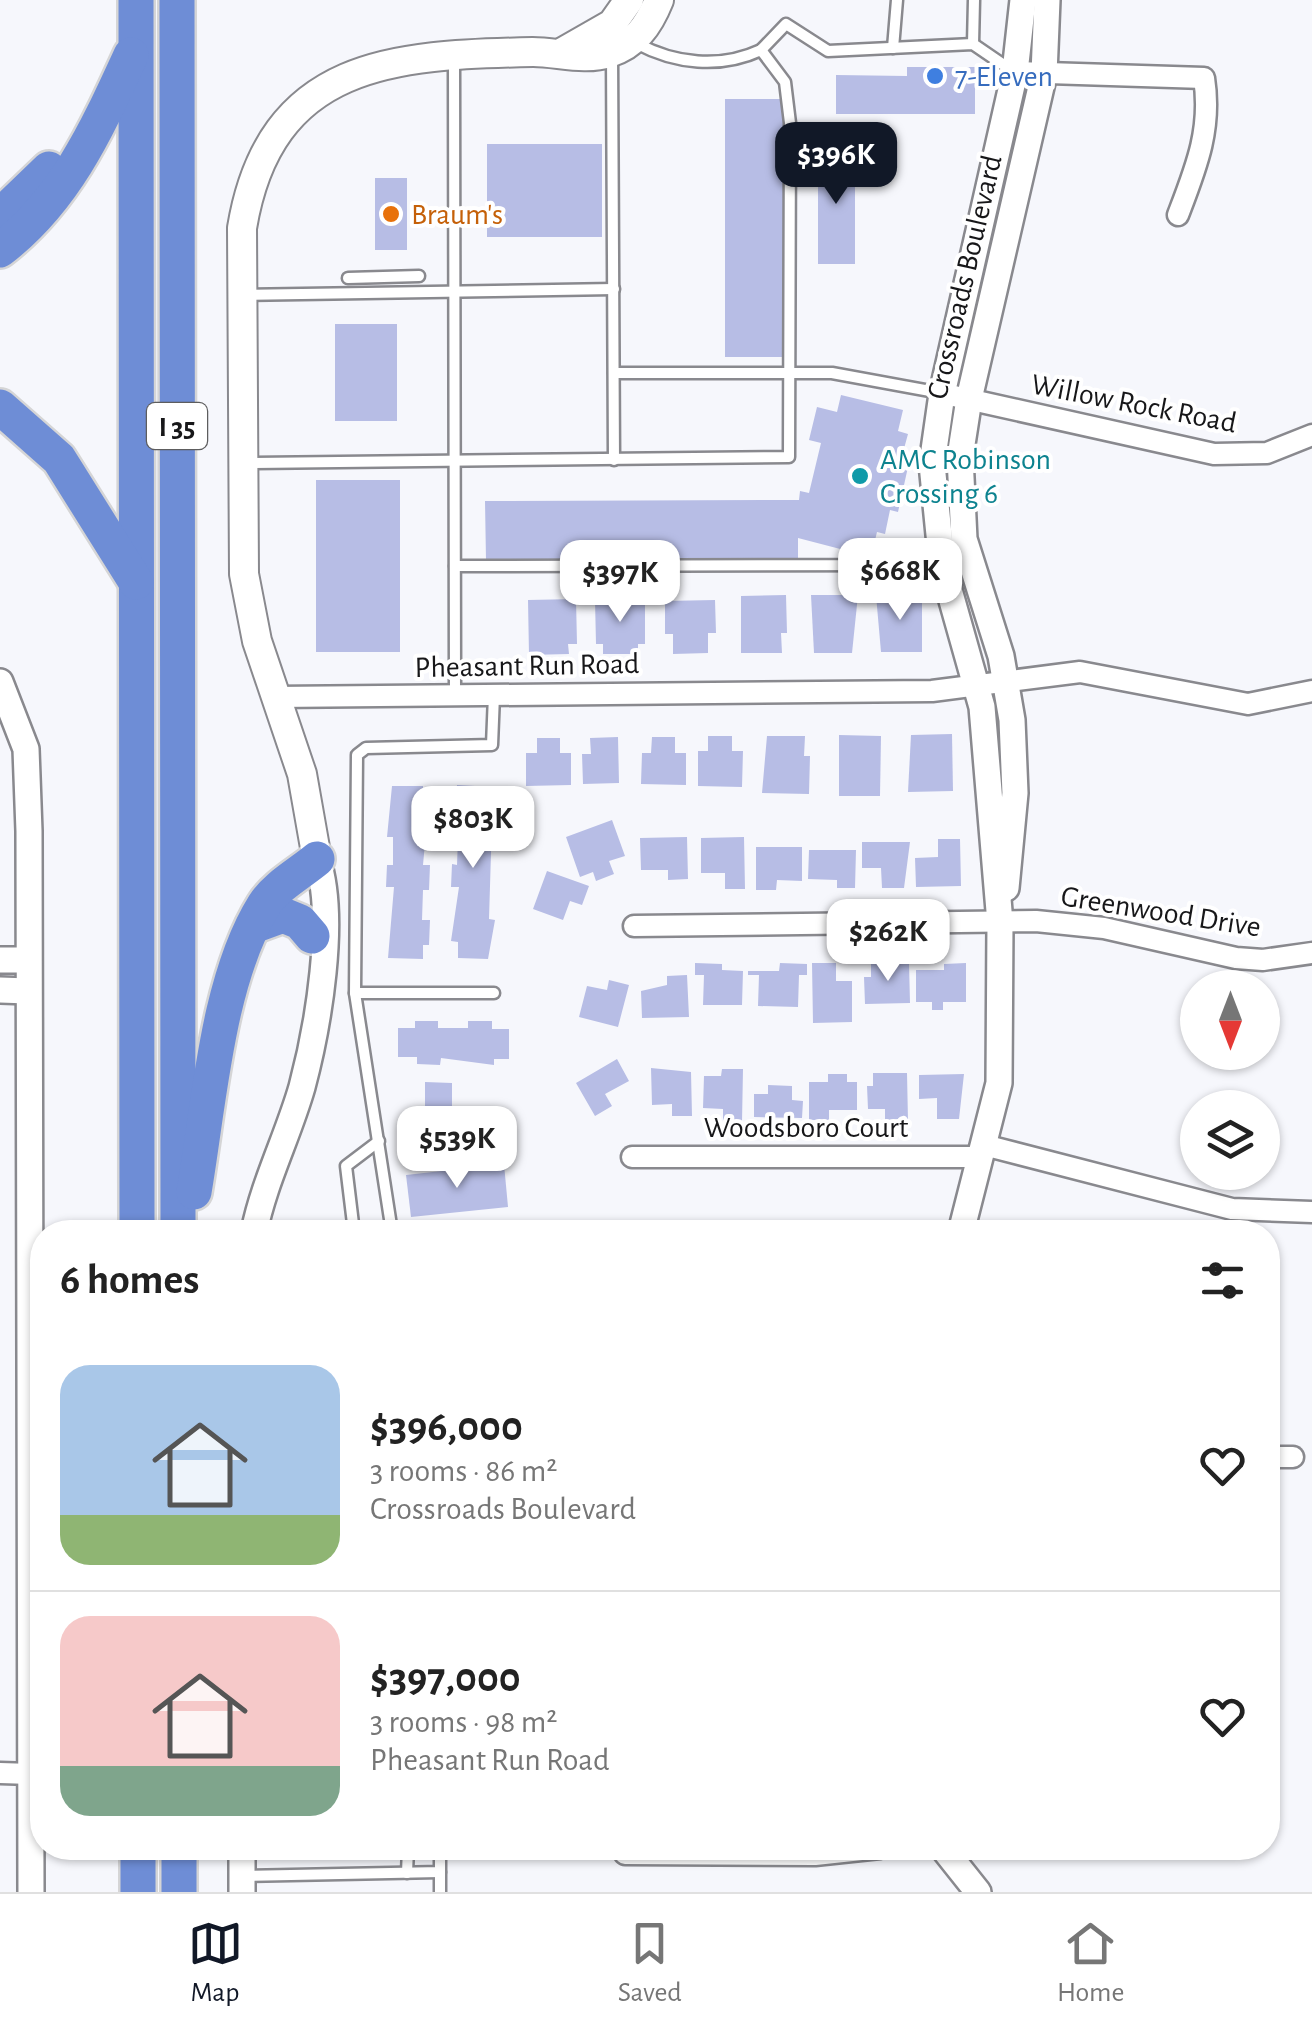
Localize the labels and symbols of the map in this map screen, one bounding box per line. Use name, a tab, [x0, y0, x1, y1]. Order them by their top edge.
place label: 7-Eleven	[955, 62, 1053, 92]
marker: 7-Eleven	[924, 65, 946, 87]
pin: $396K	[766, 122, 906, 207]
street label: Crossroads Boulevard	[922, 152, 1008, 402]
place label: Braum's	[411, 200, 503, 230]
marker: Braum's	[380, 203, 402, 225]
street label: Willow Rock Road	[1029, 369, 1239, 439]
road number: I 35	[147, 403, 207, 449]
place label: AMC Robinson Crossing 6	[880, 445, 1051, 509]
marker: AMC Robinson Crossing 6	[849, 465, 871, 487]
pin: $668K	[830, 538, 970, 623]
pin: $397K	[550, 540, 690, 625]
street label: Pheasant Run Road	[414, 649, 640, 683]
pin: $803K	[403, 786, 543, 871]
street label: Greenwood Drive	[1059, 881, 1263, 943]
pin: $262K	[818, 899, 958, 984]
north arrow	[1180, 970, 1280, 1070]
pin: $539K	[387, 1106, 527, 1191]
street label: Woodsboro Court	[704, 1113, 909, 1143]

